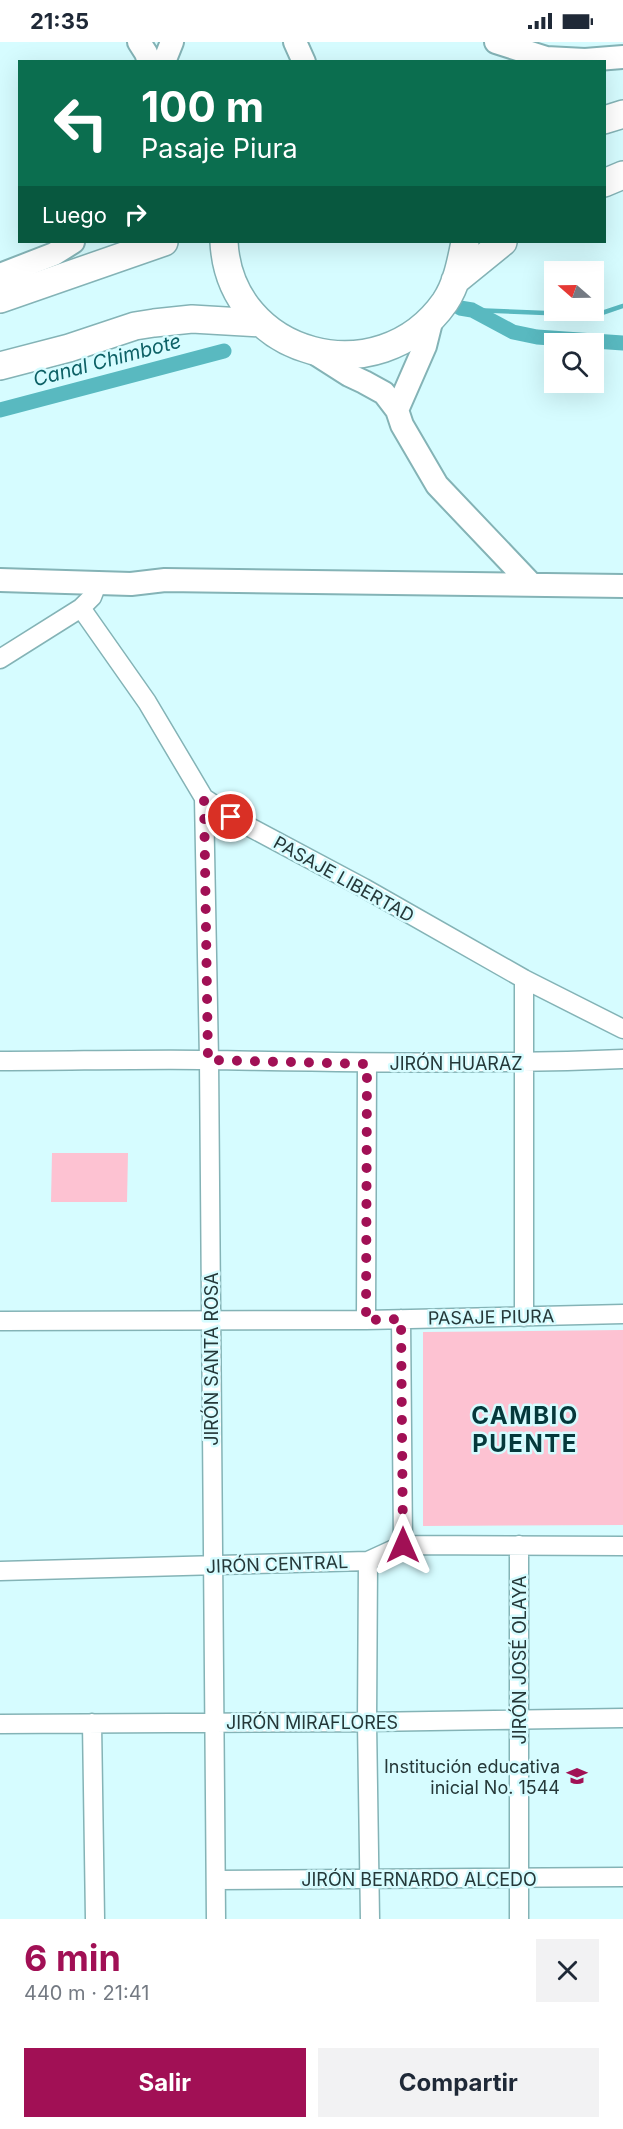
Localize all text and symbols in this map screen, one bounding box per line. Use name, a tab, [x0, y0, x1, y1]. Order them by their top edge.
text: 21:35	[30, 8, 89, 34]
text: 100 m	[141, 81, 264, 132]
icon: left	[42, 84, 120, 162]
text: Pasaje Piura	[141, 132, 298, 165]
icon: right	[119, 198, 152, 231]
text: Luego	[42, 202, 107, 228]
north arrow	[544, 261, 604, 321]
map controls	[544, 261, 604, 393]
water label: Canal Chimbote	[30, 329, 184, 391]
button: search	[544, 333, 604, 393]
pin	[205, 791, 256, 842]
icon: arrive	[214, 800, 247, 833]
street label: PASAJE LIBERTAD	[270, 832, 418, 926]
street label: JIRÓN HUARAZ	[389, 1052, 523, 1074]
street label: JIRÓN SANTA ROSA	[200, 1272, 222, 1446]
street label: PASAJE PIURA	[428, 1305, 554, 1329]
district label: CAMBIO PUENTE	[471, 1401, 579, 1458]
position arrow	[371, 1513, 435, 1577]
street label: JIRÓN CENTRAL	[205, 1550, 349, 1577]
street label: JIRÓN JOSÉ OLAYA	[508, 1576, 530, 1744]
street label: JIRÓN MIRAFLORES	[226, 1711, 398, 1733]
place label: Institución educativa inicial No. 1544	[384, 1756, 560, 1798]
school or university icon: Institución educativa inicial No. 1544	[565, 1764, 589, 1788]
street label: JIRÓN BERNARDO ALCEDO	[301, 1868, 537, 1890]
text: 6 min	[24, 1936, 121, 1980]
button: close	[536, 1939, 599, 2002]
text: 440 m · 21:41	[24, 1981, 149, 2005]
button: Salir	[24, 2048, 306, 2117]
button: Compartir	[318, 2048, 599, 2117]

